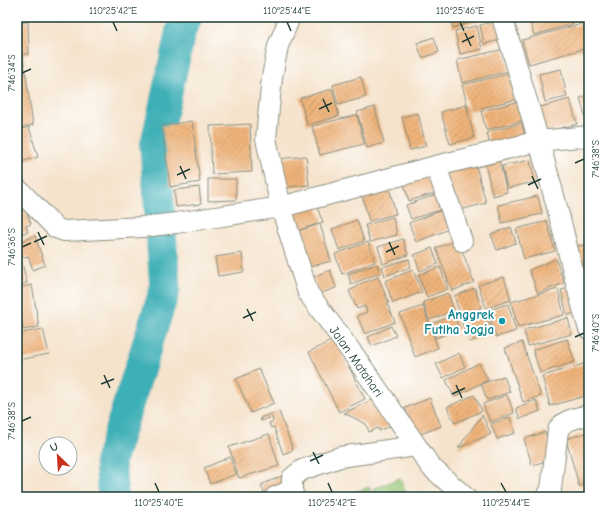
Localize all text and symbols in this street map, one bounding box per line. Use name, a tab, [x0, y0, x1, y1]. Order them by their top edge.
text: 110°25'42"E	[89, 5, 137, 17]
text: 110°25'44"E	[263, 5, 311, 17]
text: 110°25'46"E	[436, 5, 484, 17]
text: 7°46'34"S	[6, 54, 18, 92]
text: 7°46'38"S	[590, 140, 602, 178]
text: 7°46'36"S	[6, 227, 18, 266]
place label: Anggrek Futiha Jogja	[424, 307, 495, 337]
text: 7°46'40"S	[590, 313, 602, 352]
marker: Anggrek Futiha Jogja	[497, 316, 507, 326]
street label: Jalan Matahari	[327, 323, 387, 400]
text: 7°46'38"S	[6, 402, 18, 440]
north arrow	[38, 436, 78, 476]
text: U	[48, 440, 60, 455]
text: 110°25'40"E	[135, 497, 183, 509]
text: 110°25'42"E	[308, 497, 356, 509]
text: 110°25'44"E	[482, 497, 530, 509]

